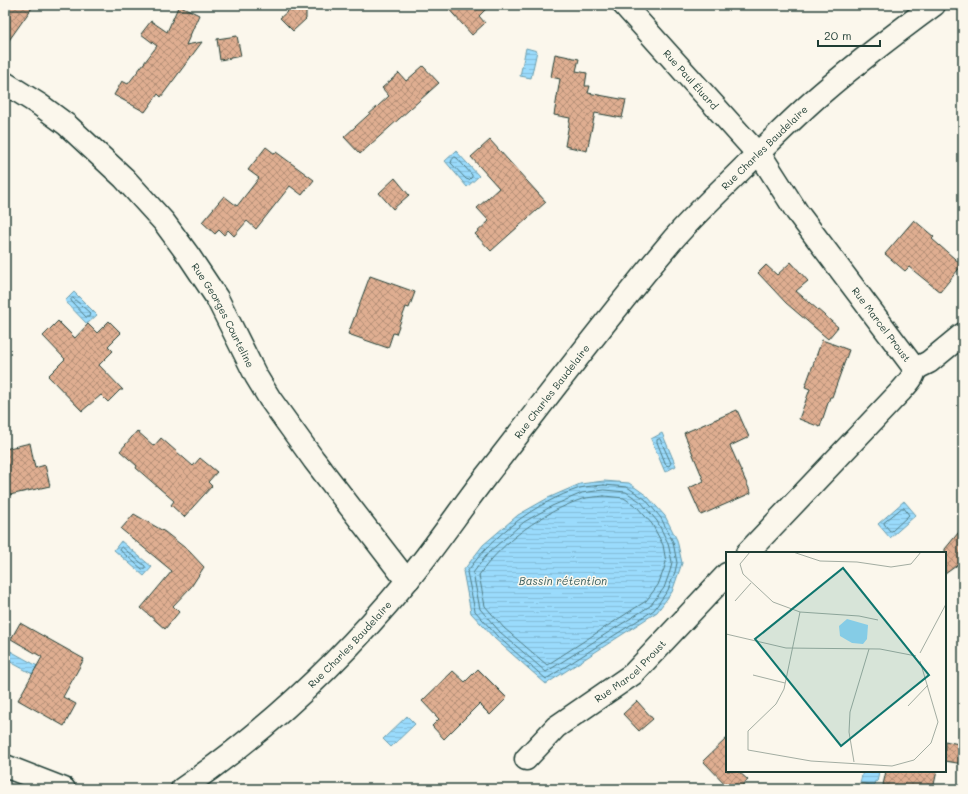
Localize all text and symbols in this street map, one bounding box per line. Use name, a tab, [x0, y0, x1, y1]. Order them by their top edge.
scale bar	[818, 22, 880, 48]
text: 20 m	[824, 27, 852, 43]
street label: Rue Paul Éluard	[660, 46, 721, 112]
street label: Rue Charles Baudelaire	[718, 102, 811, 193]
street label: Rue Georges Courteline	[189, 260, 258, 370]
street label: Rue Marcel Proust	[849, 284, 914, 365]
street label: Rue Charles Baudelaire	[511, 341, 593, 441]
inset map	[726, 552, 946, 772]
water label: Bassin rétention	[519, 573, 607, 588]
street label: Rue Charles Baudelaire	[305, 598, 395, 691]
street label: Rue Marcel Proust	[592, 637, 669, 706]

